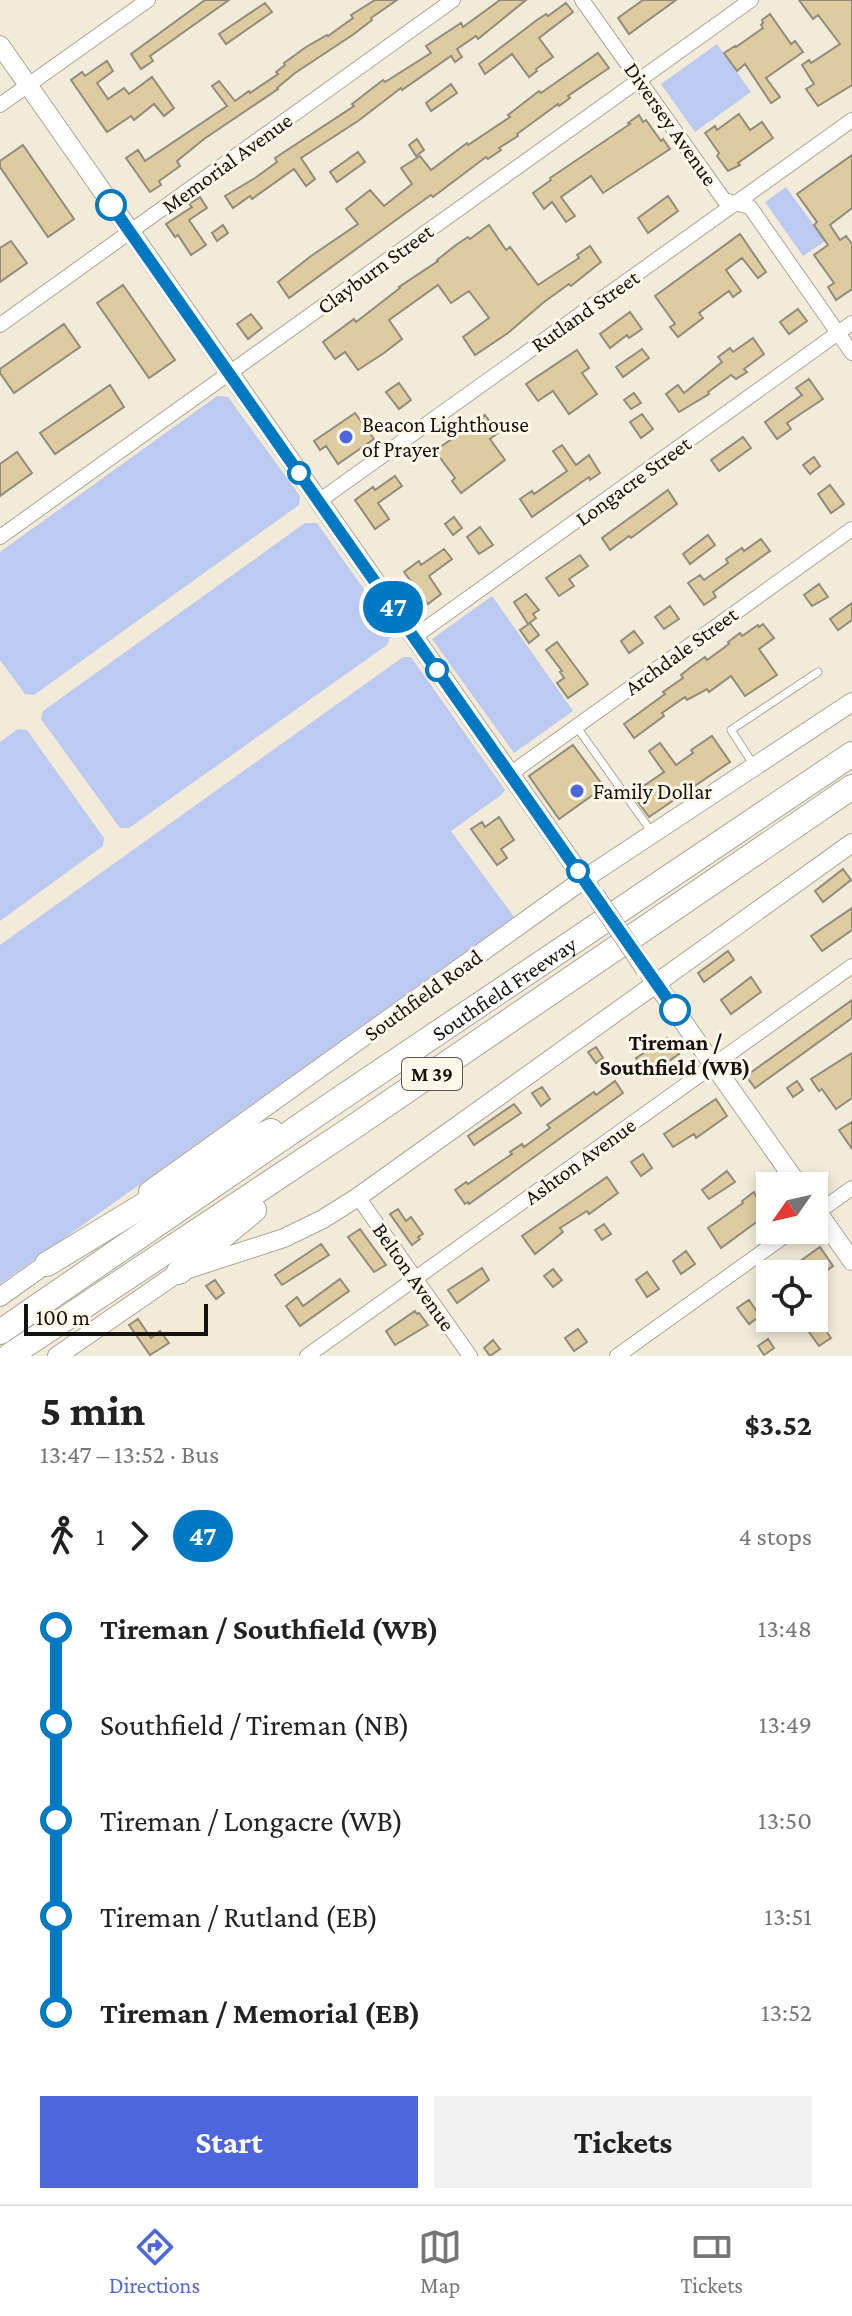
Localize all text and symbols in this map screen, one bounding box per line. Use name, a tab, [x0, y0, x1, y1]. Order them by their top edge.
street label: Diversey Avenue	[619, 57, 723, 191]
street label: Memorial Avenue	[157, 107, 297, 219]
unlabelled marker	[96, 190, 126, 220]
street label: Clayburn Street	[312, 218, 438, 319]
street label: Rutland Street	[526, 264, 644, 357]
place label: Beacon Lighthouse of Prayer	[362, 412, 529, 462]
marker: Beacon Lighthouse of Prayer	[337, 428, 355, 446]
street label: Longacre Street	[571, 430, 696, 531]
unlabelled marker	[288, 462, 310, 484]
line badge: 47	[357, 581, 429, 633]
text: 47	[379, 591, 407, 622]
street label: Archdale Street	[620, 601, 743, 700]
unlabelled marker	[426, 659, 448, 681]
place label: Family Dollar	[593, 779, 712, 804]
marker: Family Dollar	[568, 782, 586, 800]
unlabelled marker	[567, 860, 589, 882]
street label: Southfield Freeway	[427, 930, 582, 1046]
street label: Southfield Road	[359, 944, 487, 1046]
marker: Tireman / Southfield (WB)	[660, 995, 690, 1025]
place label: Tireman / Southfield (WB)	[599, 1030, 751, 1081]
road number: M 39	[402, 1058, 462, 1090]
street label: Ashton Avenue	[519, 1112, 641, 1210]
north arrow	[756, 1172, 828, 1244]
map controls	[756, 1172, 828, 1332]
street label: Belton Avenue	[368, 1218, 460, 1336]
button: locate	[756, 1260, 828, 1332]
scale bar	[24, 1300, 208, 1336]
text: 100 m	[36, 1305, 90, 1330]
text: 5 min	[40, 1386, 145, 1434]
text: $3.52	[745, 1408, 812, 1441]
text: 13:47 – 13:52 · Bus	[40, 1440, 219, 1469]
icon: walk	[40, 1514, 84, 1558]
icon: forward	[117, 1514, 161, 1558]
text: 47	[189, 1520, 217, 1551]
text: 1	[96, 1522, 105, 1551]
text: 4 stops	[738, 1522, 812, 1551]
text: Tireman / Southfield (WB)	[100, 1612, 439, 1645]
text: 13:48	[758, 1614, 812, 1643]
text: Southfield / Tireman (NB)	[100, 1708, 410, 1741]
text: 13:49	[759, 1710, 812, 1739]
text: Tireman / Longacre (WB)	[100, 1804, 403, 1837]
text: 13:50	[758, 1806, 812, 1835]
text: Tireman / Rutland (EB)	[100, 1900, 378, 1933]
text: 13:51	[764, 1902, 812, 1931]
text: Tireman / Memorial (EB)	[100, 1996, 421, 2029]
text: 13:52	[761, 1998, 812, 2027]
button: Start	[40, 2096, 418, 2188]
button: Tickets	[434, 2096, 812, 2188]
tab: Directions	[109, 2225, 200, 2298]
tab: Map	[418, 2225, 462, 2298]
tab: Tickets	[680, 2225, 743, 2298]

